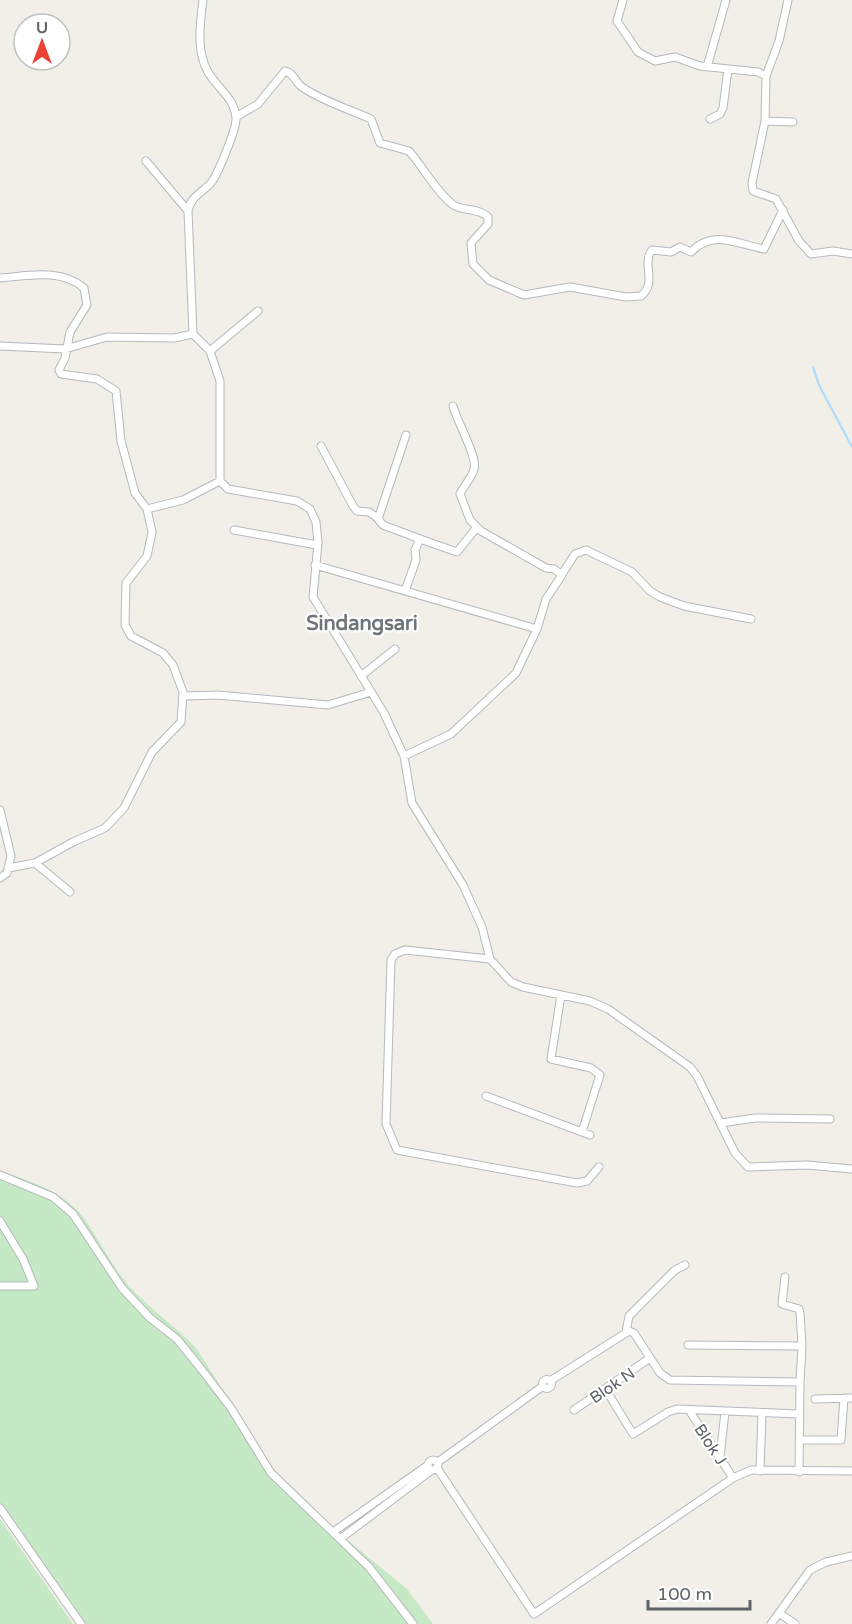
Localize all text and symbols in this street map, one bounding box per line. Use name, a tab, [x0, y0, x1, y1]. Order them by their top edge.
north arrow	[12, 12, 72, 72]
text: U	[36, 18, 48, 38]
district label: Sindangsari	[306, 612, 418, 636]
street label: Blok N	[586, 1363, 639, 1408]
street label: Blok J	[690, 1420, 731, 1469]
scale bar	[648, 1573, 750, 1611]
text: 100 m	[657, 1583, 712, 1605]

